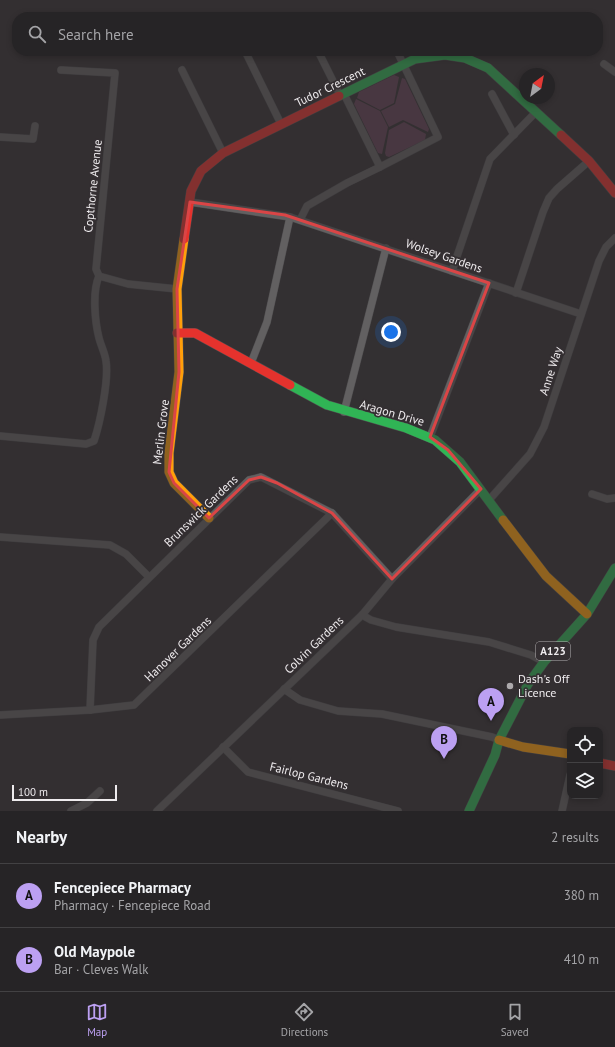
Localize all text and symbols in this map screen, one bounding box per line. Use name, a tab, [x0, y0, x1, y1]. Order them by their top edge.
search box	[12, 12, 603, 56]
icon: search	[26, 23, 48, 45]
text: Search here	[58, 25, 134, 44]
street label: Tudor Crescent	[292, 63, 367, 110]
north arrow	[519, 68, 555, 104]
street label: Copthorne Avenue	[80, 139, 105, 233]
street label: Wolsey Gardens	[404, 235, 485, 276]
your location	[381, 322, 401, 342]
street label: Anne Way	[536, 344, 566, 397]
street label: Aragon Drive	[358, 396, 426, 429]
street label: Merlin Grove	[149, 398, 172, 465]
street label: Brunswick Gardens	[161, 472, 241, 550]
street label: Hanover Gardens	[141, 613, 214, 684]
street label: Colvin Gardens	[281, 613, 346, 677]
road number: A123	[536, 642, 570, 660]
place label: Dash's Off Licence	[518, 671, 571, 700]
marker: Dash's Off Licence	[505, 681, 515, 691]
pin: A	[478, 688, 504, 721]
pin: B	[431, 726, 457, 759]
map controls	[567, 727, 603, 799]
button: locate	[567, 727, 603, 763]
street label: Fairlop Gardens	[268, 758, 350, 793]
button: layers	[567, 763, 603, 799]
scale bar	[12, 783, 117, 802]
text: 100 m	[18, 785, 48, 799]
text: Nearby	[16, 826, 67, 848]
text: 2 results	[551, 829, 599, 846]
text: Fencepiece Pharmacy	[54, 878, 191, 897]
text: A	[25, 887, 33, 904]
text: 380 m	[564, 887, 599, 904]
text: Pharmacy · Fencepiece Road	[54, 897, 211, 914]
text: Old Maypole	[54, 942, 135, 961]
text: B	[25, 951, 33, 968]
text: 410 m	[564, 951, 599, 968]
text: Bar · Cleves Walk	[54, 961, 149, 978]
tab: Map	[86, 1001, 108, 1039]
tab: Directions	[281, 1001, 328, 1039]
tab: Saved	[501, 1001, 529, 1039]

